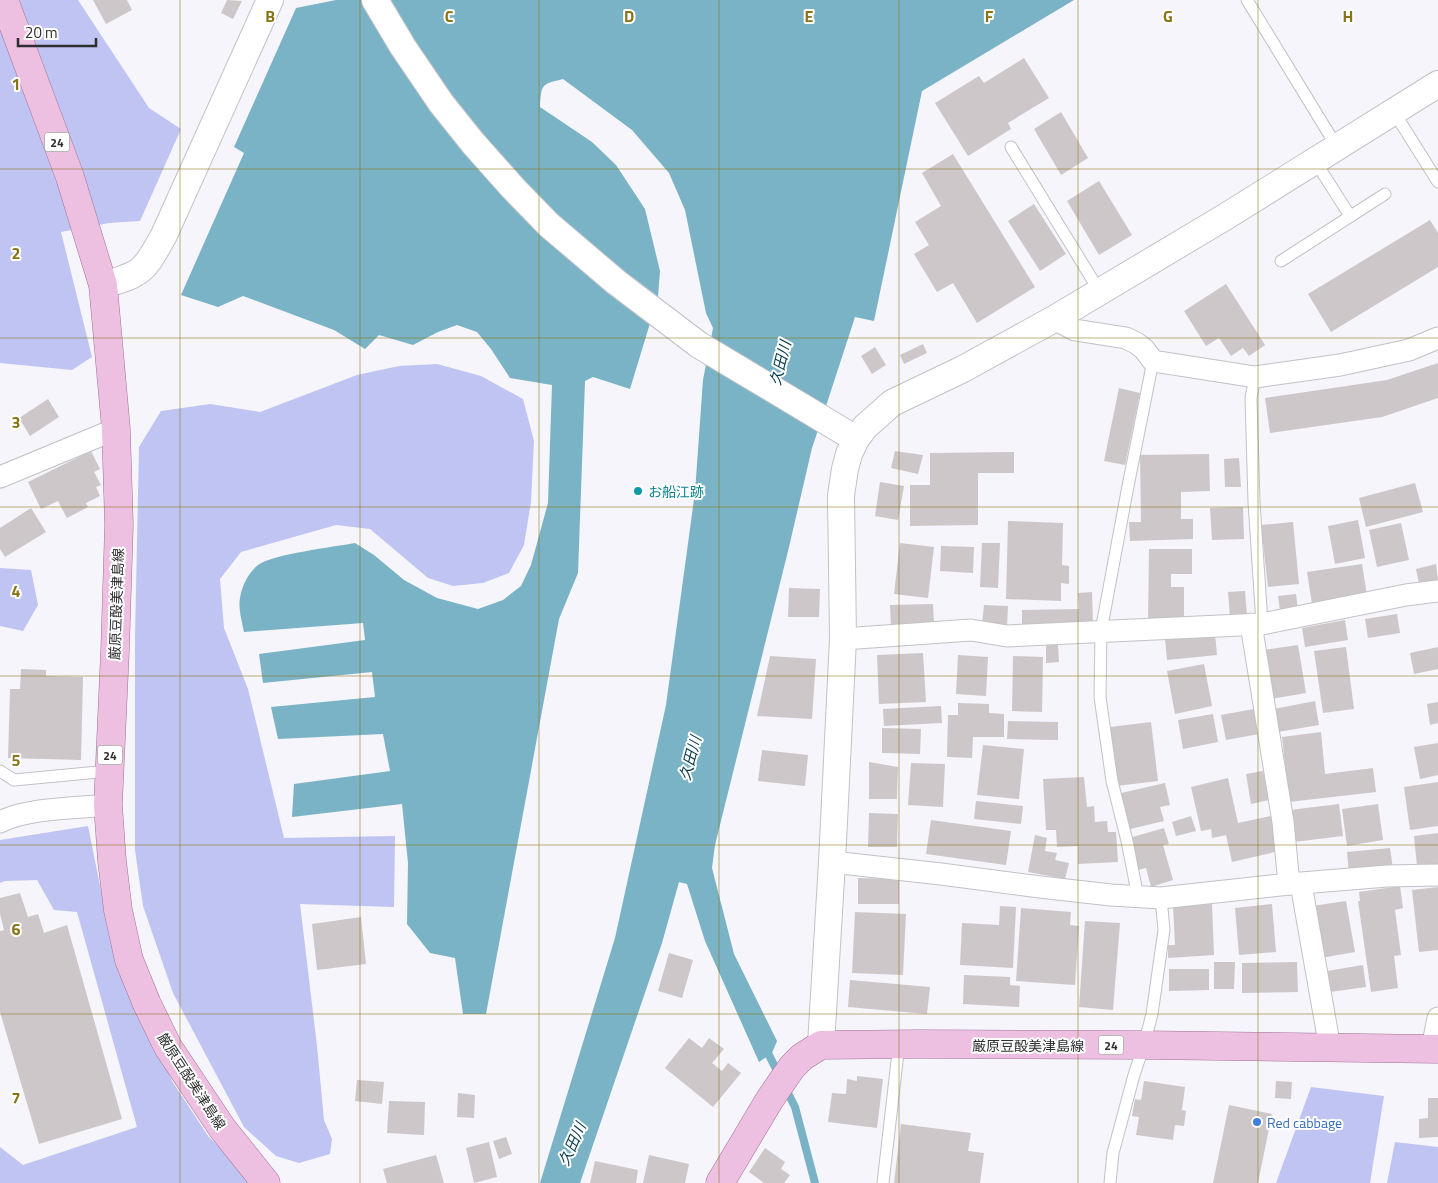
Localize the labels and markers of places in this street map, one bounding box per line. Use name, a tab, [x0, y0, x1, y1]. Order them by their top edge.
place label: お船江跡	[648, 481, 704, 502]
marker: お船江跡	[632, 485, 644, 497]
place label: Red cabbage	[1267, 1112, 1342, 1133]
marker: Red cabbage	[1251, 1116, 1263, 1128]

